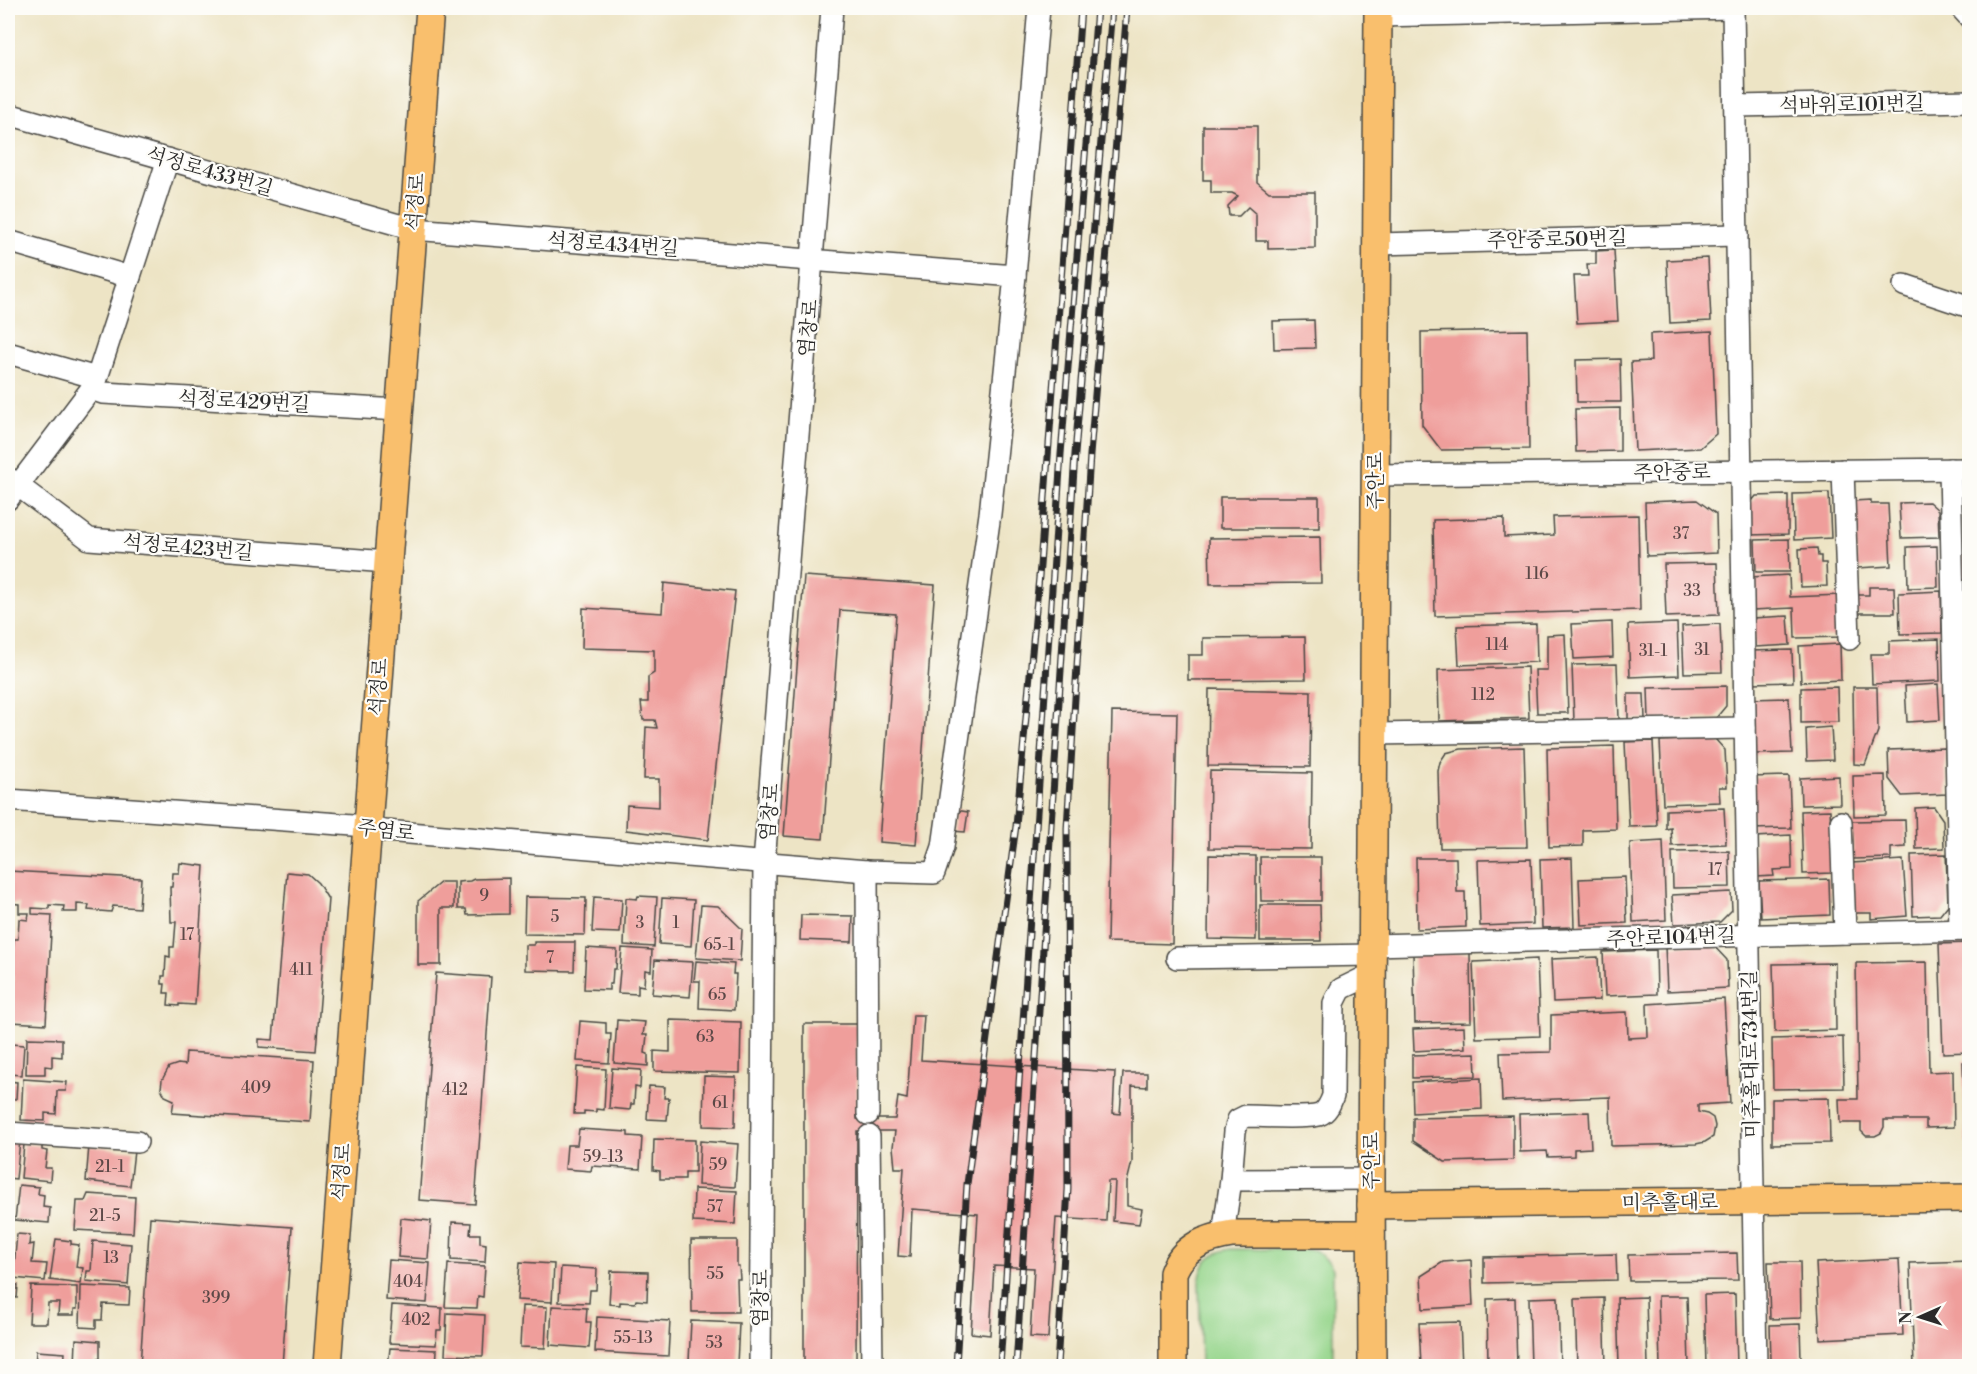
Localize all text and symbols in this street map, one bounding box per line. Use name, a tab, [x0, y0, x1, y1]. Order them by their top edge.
street label: 석바위로101번길	[1779, 92, 1925, 119]
street label: 석정로433번길	[143, 142, 276, 202]
street label: 석정로	[402, 172, 431, 232]
street label: 주안중로50번길	[1487, 227, 1627, 254]
street label: 석정로434번길	[546, 228, 679, 263]
street label: 염창로	[795, 298, 824, 358]
street label: 석정로429번길	[177, 387, 311, 418]
street label: 주안로	[1364, 452, 1389, 510]
street label: 주안중로	[1633, 460, 1711, 487]
house number: 37	[1673, 524, 1689, 544]
street label: 석정로423번길	[122, 530, 254, 567]
house number: 116	[1525, 564, 1549, 584]
house number: 33	[1683, 581, 1701, 601]
house number: 114	[1485, 635, 1509, 655]
house number: 31	[1694, 640, 1710, 660]
house number: 31-1	[1639, 641, 1667, 661]
street label: 석정로	[365, 657, 394, 717]
house number: 112	[1471, 685, 1495, 705]
street label: 염창로	[756, 782, 785, 842]
street label: 주염로	[356, 816, 416, 847]
house number: 17	[1708, 860, 1722, 880]
house number: 9	[479, 886, 489, 906]
house number: 5	[551, 907, 560, 927]
house number: 3	[636, 913, 645, 933]
house number: 1	[673, 913, 680, 933]
street label: 주안로104번길	[1606, 924, 1736, 953]
house number: 17	[180, 925, 194, 945]
house number: 65-1	[703, 935, 735, 955]
house number: 7	[546, 948, 554, 968]
house number: 411	[289, 960, 313, 980]
street label: 미추홀대로734번길	[1738, 970, 1765, 1138]
house number: 65	[708, 985, 726, 1005]
house number: 63	[696, 1027, 714, 1047]
house number: 409	[241, 1078, 271, 1098]
house number: 412	[442, 1080, 468, 1100]
house number: 61	[712, 1093, 728, 1113]
street label: 주안로	[1360, 1132, 1385, 1190]
street label: 석정로	[328, 1142, 357, 1202]
house number: 59-13	[583, 1147, 623, 1167]
house number: 59	[709, 1155, 728, 1175]
house number: 21-1	[95, 1157, 125, 1177]
street label: 미추홀대로	[1622, 1190, 1719, 1217]
house number: 57	[707, 1197, 723, 1217]
house number: 21-5	[89, 1206, 121, 1226]
house number: 13	[103, 1248, 119, 1268]
house number: 55	[706, 1264, 724, 1284]
street label: 염창로	[748, 1269, 775, 1327]
house number: 404	[393, 1272, 423, 1292]
north arrow	[1890, 1287, 1950, 1347]
house number: 399	[202, 1288, 230, 1308]
house number: 402	[402, 1310, 431, 1330]
text: N	[1896, 1311, 1916, 1325]
house number: 55-13	[613, 1328, 653, 1348]
house number: 53	[705, 1333, 723, 1353]

